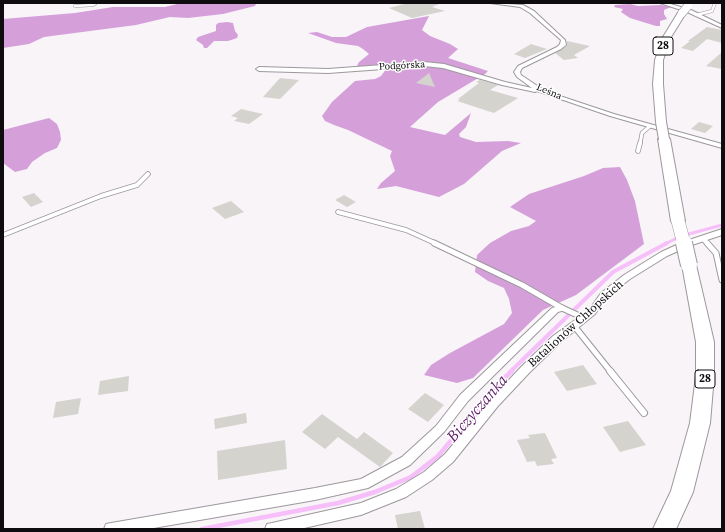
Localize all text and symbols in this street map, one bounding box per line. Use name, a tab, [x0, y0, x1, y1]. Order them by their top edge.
road number: 28	[653, 37, 673, 55]
street label: Podgórska	[379, 59, 425, 73]
street label: Leśna	[534, 81, 564, 103]
street label: Batalionów Chłopskich	[525, 277, 627, 371]
road number: 28	[695, 370, 715, 388]
water label: Biczyczanka	[444, 371, 512, 447]

